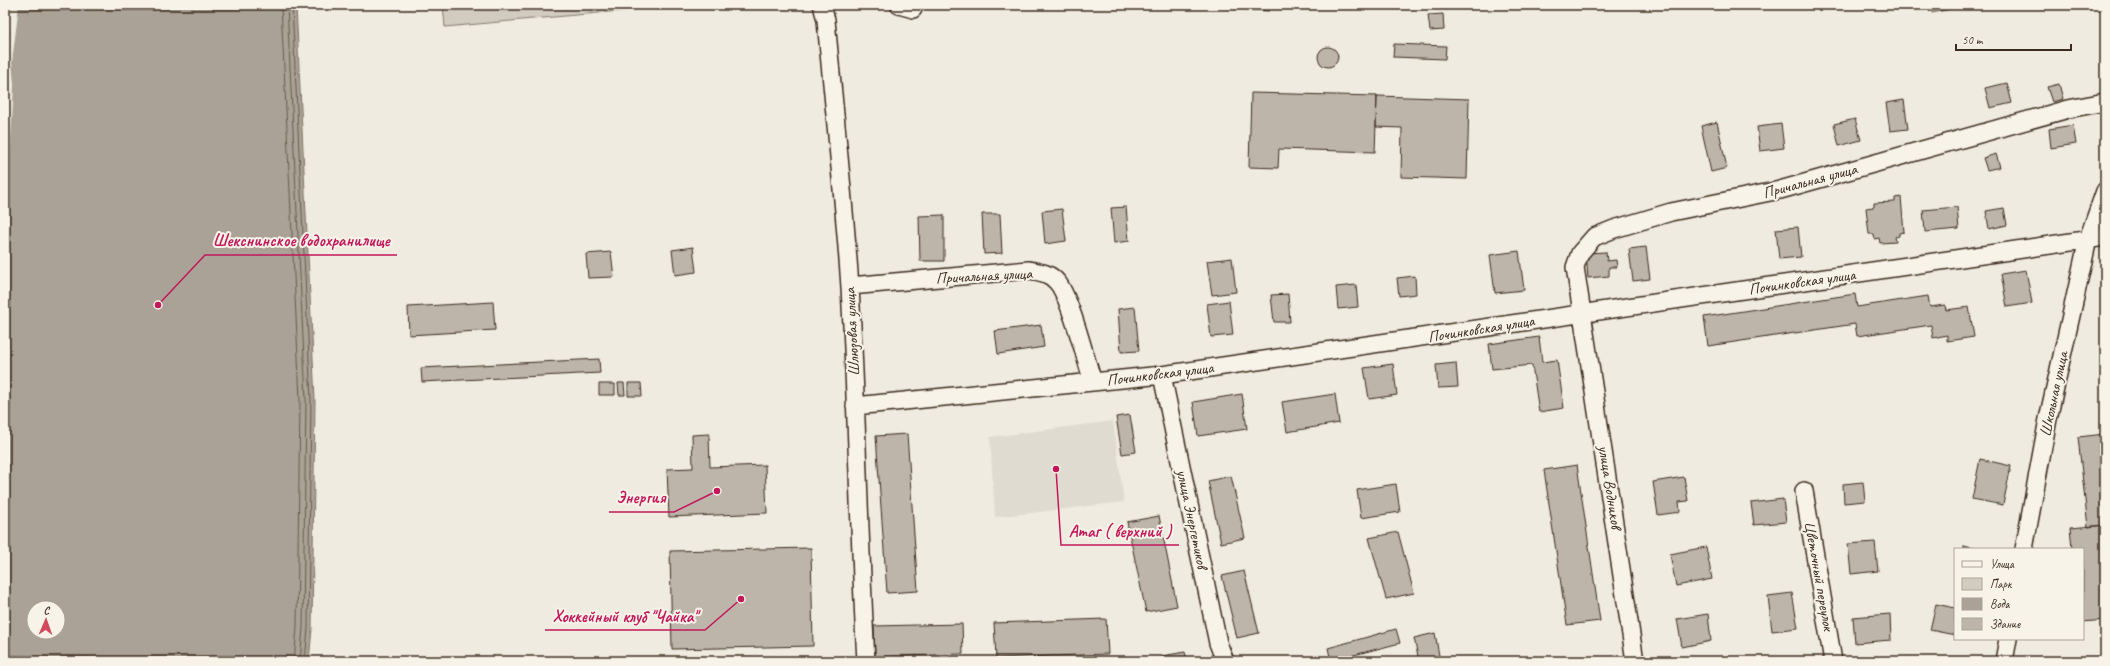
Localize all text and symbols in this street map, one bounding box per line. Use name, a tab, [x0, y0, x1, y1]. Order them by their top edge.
scale bar	[1956, 26, 2071, 52]
text: 50 m	[1962, 32, 1984, 48]
street label: Причальная улица	[1761, 159, 1860, 203]
callout: Шекснинское водохранилище	[205, 226, 397, 255]
text: Шекснинское водохранилище	[213, 230, 392, 251]
street label: Причальная улица	[935, 263, 1034, 289]
street label: Починковская улица	[1747, 264, 1858, 299]
street label: Шлюзовая улица	[840, 286, 864, 377]
street label: Починковская улица	[1426, 310, 1537, 347]
street label: Школьная улица	[2035, 348, 2073, 438]
street label: Починковская улица	[1106, 357, 1216, 390]
street label: улица Водников	[1593, 443, 1627, 533]
street label: улица Энергетиков	[1172, 467, 1213, 574]
callout: Энергия	[609, 483, 674, 512]
text: Энергия	[616, 487, 667, 508]
callout: Атаг ( верхний )	[1061, 516, 1179, 545]
street label: Цветочный переулок	[1800, 520, 1839, 634]
text: Атаг ( верхний )	[1069, 521, 1173, 542]
legend	[1954, 548, 2084, 640]
text: Улица	[1990, 556, 2015, 572]
text: Парк	[1990, 576, 2013, 592]
text: Вода	[1990, 596, 2011, 612]
north arrow	[26, 600, 66, 640]
callout: Хоккейный клуб "Чайка"	[545, 601, 705, 630]
text: С	[43, 603, 51, 617]
text: Хоккейный клуб "Чайка"	[553, 606, 701, 627]
text: Здание	[1990, 616, 2021, 632]

